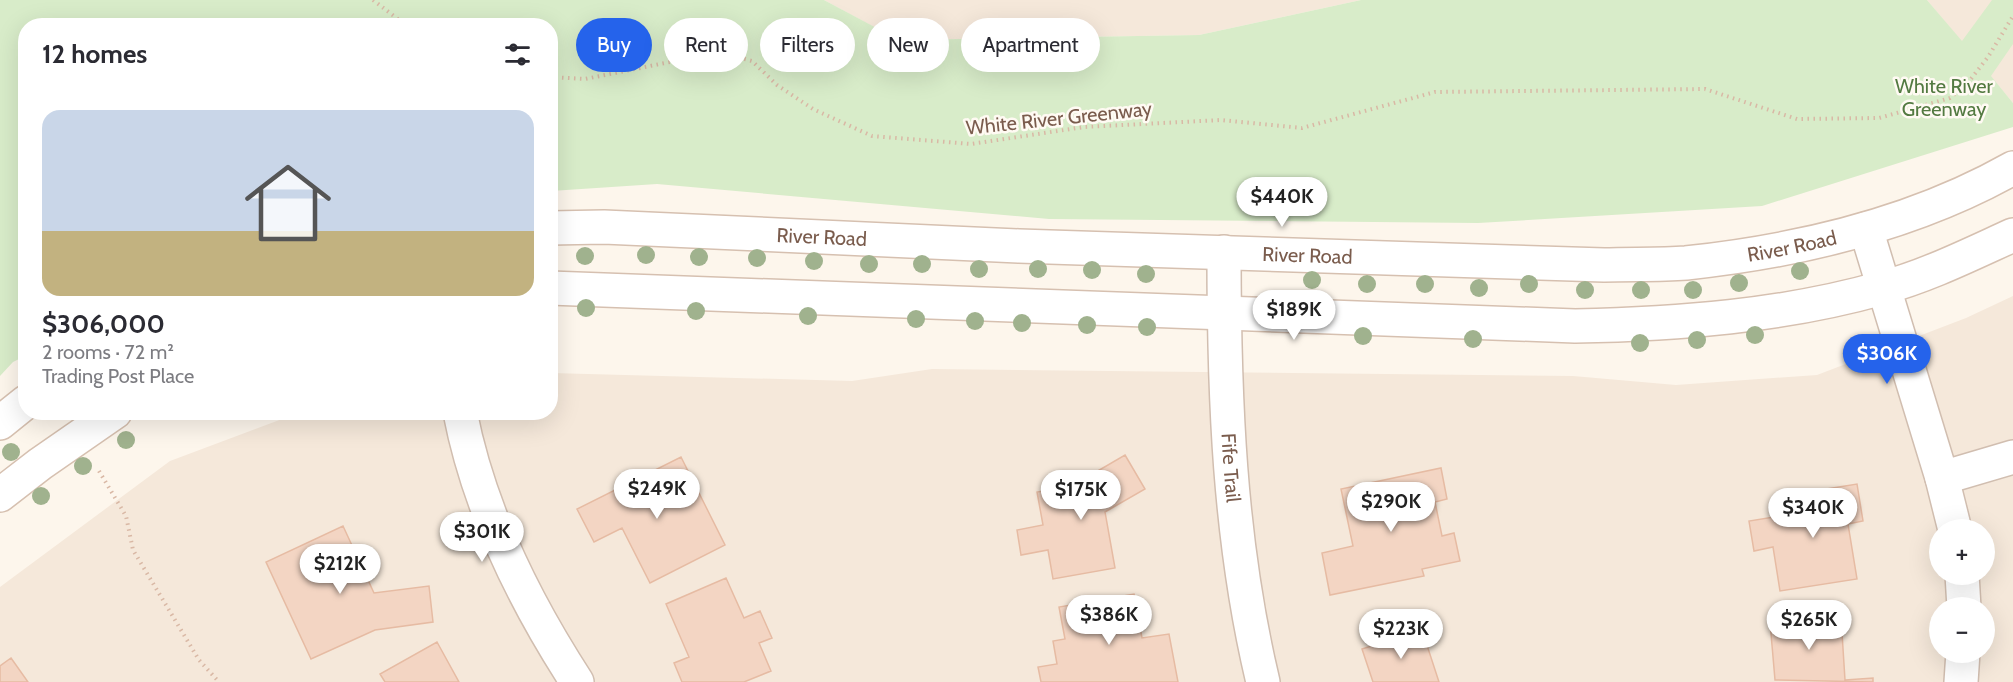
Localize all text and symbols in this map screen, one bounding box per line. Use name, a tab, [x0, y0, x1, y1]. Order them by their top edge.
chip: Buy	[576, 18, 652, 72]
chip: Rent	[664, 18, 748, 72]
chip: Filters	[760, 18, 855, 72]
chip: New	[867, 18, 949, 72]
chip: Apartment	[961, 18, 1100, 72]
text: 12 homes	[42, 38, 147, 70]
icon: filters	[501, 38, 534, 71]
park label: White River Greenway	[1895, 74, 1994, 121]
street label: White River Greenway	[965, 96, 1153, 140]
icon: home	[234, 149, 342, 257]
pin: $440K	[1240, 177, 1324, 228]
text: $440K	[1250, 184, 1314, 208]
street label: River Road	[776, 223, 867, 251]
street label: River Road	[1746, 225, 1839, 267]
street label: River Road	[1262, 242, 1353, 269]
pin: $189K	[1252, 290, 1336, 341]
text: $189K	[1267, 297, 1321, 321]
text: $306,000	[42, 308, 165, 340]
pin: $306K	[1845, 334, 1929, 385]
text: 2 rooms · 72 m²	[42, 340, 174, 364]
text: $306K	[1857, 341, 1917, 365]
text: Trading Post Place	[42, 364, 194, 388]
street label: Fife Trail	[1216, 432, 1246, 504]
pin: $249K	[615, 469, 699, 520]
pin: $175K	[1039, 470, 1123, 521]
text: $249K	[628, 476, 686, 500]
text: $175K	[1055, 477, 1107, 501]
pin: $290K	[1349, 482, 1433, 533]
pin: $340K	[1771, 488, 1855, 539]
text: $290K	[1361, 489, 1421, 513]
text: $340K	[1782, 495, 1844, 519]
pin: $301K	[440, 512, 524, 563]
text: $301K	[454, 519, 510, 543]
map controls	[1929, 519, 1995, 663]
button: +	[1929, 519, 1995, 585]
pin: $212K	[298, 544, 382, 595]
text: $212K	[314, 551, 366, 575]
pin: $386K	[1067, 595, 1151, 646]
button: −	[1929, 597, 1995, 663]
pin: $265K	[1767, 600, 1851, 651]
text: $386K	[1080, 602, 1138, 626]
text: $265K	[1781, 607, 1837, 631]
pin: $223K	[1359, 609, 1443, 660]
text: $223K	[1373, 616, 1429, 640]

